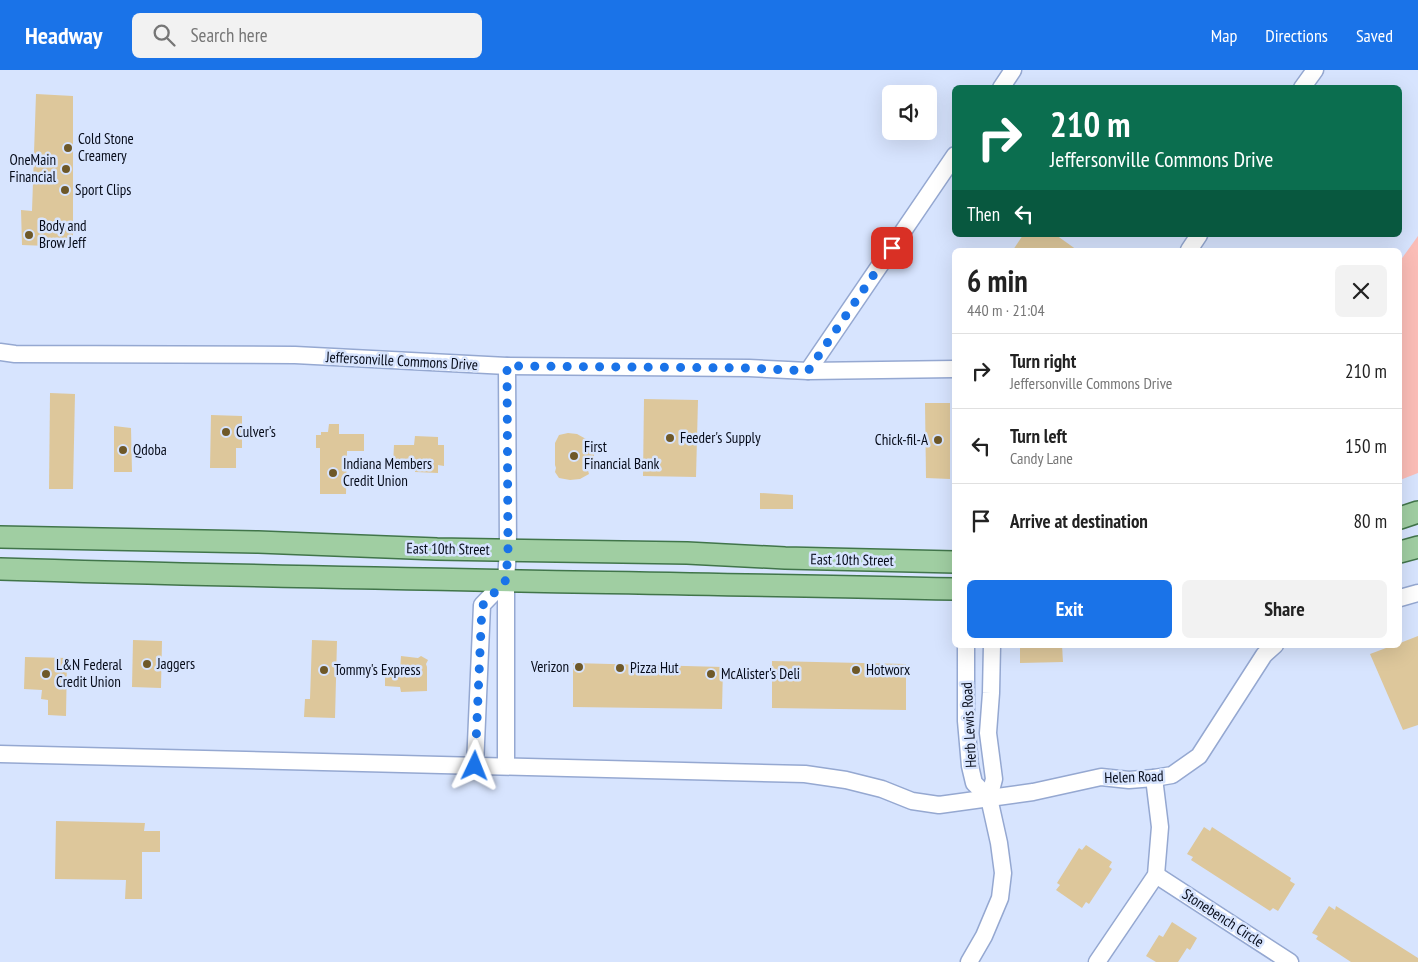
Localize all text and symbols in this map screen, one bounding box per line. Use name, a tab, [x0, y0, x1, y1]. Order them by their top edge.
search box	[132, 13, 482, 58]
text: Headway	[25, 20, 102, 51]
icon: search	[150, 21, 178, 49]
text: Search here	[190, 23, 268, 47]
text: Map	[1211, 24, 1237, 47]
text: Directions	[1265, 24, 1328, 47]
text: Saved	[1356, 24, 1393, 47]
map controls	[882, 85, 937, 140]
button: sound	[882, 85, 937, 140]
text: 210 m	[1050, 101, 1131, 147]
icon: right	[967, 105, 1032, 170]
place label: Cold Stone Creamery	[78, 129, 134, 165]
marker: Cold Stone Creamery	[62, 142, 74, 154]
text: Jeffersonville Commons Drive	[1050, 145, 1273, 173]
place label: OneMain Financial	[9, 150, 56, 186]
marker: OneMain Financial	[60, 163, 72, 175]
place label: Sport Clips	[75, 180, 131, 199]
marker: Sport Clips	[59, 184, 71, 196]
icon: left	[1010, 200, 1038, 228]
text: Then	[967, 202, 1000, 226]
place label: Body and Brow Jeff	[39, 216, 87, 252]
pin	[871, 227, 913, 269]
marker: Body and Brow Jeff	[23, 229, 35, 241]
icon: arrive	[878, 234, 906, 262]
text: 6 min	[967, 261, 1028, 300]
button: close	[1335, 265, 1387, 317]
text: 440 m · 21:04	[967, 300, 1045, 320]
street label: Jeffersonville Commons Drive	[324, 347, 479, 374]
text: Turn right	[1010, 349, 1076, 373]
icon: right	[967, 357, 995, 385]
text: 210 m	[1345, 359, 1387, 383]
text: Jeffersonville Commons Drive	[1010, 373, 1172, 393]
place label: Culver's	[236, 422, 276, 441]
text: Turn left	[1010, 424, 1067, 448]
marker: Culver's	[220, 426, 232, 438]
place label: Feeder's Supply	[680, 428, 761, 447]
place label: Chick-fil-A	[875, 430, 929, 449]
marker: Feeder's Supply	[664, 432, 676, 444]
icon: left	[967, 432, 995, 460]
marker: Chick-fil-A	[932, 434, 944, 446]
text: 150 m	[1345, 434, 1387, 458]
place label: First Financial Bank	[584, 437, 660, 473]
place label: Qdoba	[133, 440, 167, 459]
marker: Qdoba	[117, 444, 129, 456]
text: Candy Lane	[1010, 448, 1073, 468]
marker: First Financial Bank	[568, 450, 580, 462]
place label: Indiana Members Credit Union	[343, 454, 432, 490]
marker: Indiana Members Credit Union	[327, 467, 339, 479]
icon: arrive	[967, 507, 995, 535]
text: Arrive at destination	[1010, 509, 1148, 533]
text: 80 m	[1354, 509, 1387, 533]
street label: East 10th Street	[406, 538, 490, 559]
street label: East 10th Street	[810, 549, 894, 570]
button: Exit	[967, 580, 1172, 638]
button: Share	[1182, 580, 1387, 638]
place label: Jaggers	[156, 654, 195, 673]
place label: L&N Federal Credit Union	[56, 655, 123, 691]
place label: Verizon	[530, 657, 569, 676]
marker: Jaggers	[141, 658, 153, 670]
place label: Pizza Hut	[630, 658, 679, 677]
place label: Tommy's Express	[334, 660, 421, 679]
place label: Hotworx	[866, 660, 910, 679]
marker: Verizon	[573, 661, 585, 673]
marker: Pizza Hut	[614, 662, 626, 674]
marker: Tommy's Express	[318, 664, 330, 676]
place label: McAlister's Deli	[721, 664, 800, 683]
marker: Hotworx	[850, 664, 862, 676]
marker: L&N Federal Credit Union	[40, 668, 52, 680]
marker: McAlister's Deli	[705, 668, 717, 680]
street label: Herb Lewis Road	[957, 682, 980, 768]
position arrow	[448, 739, 500, 791]
street label: Helen Road	[1104, 766, 1164, 787]
street label: Stonebench Circle	[1179, 884, 1268, 951]

